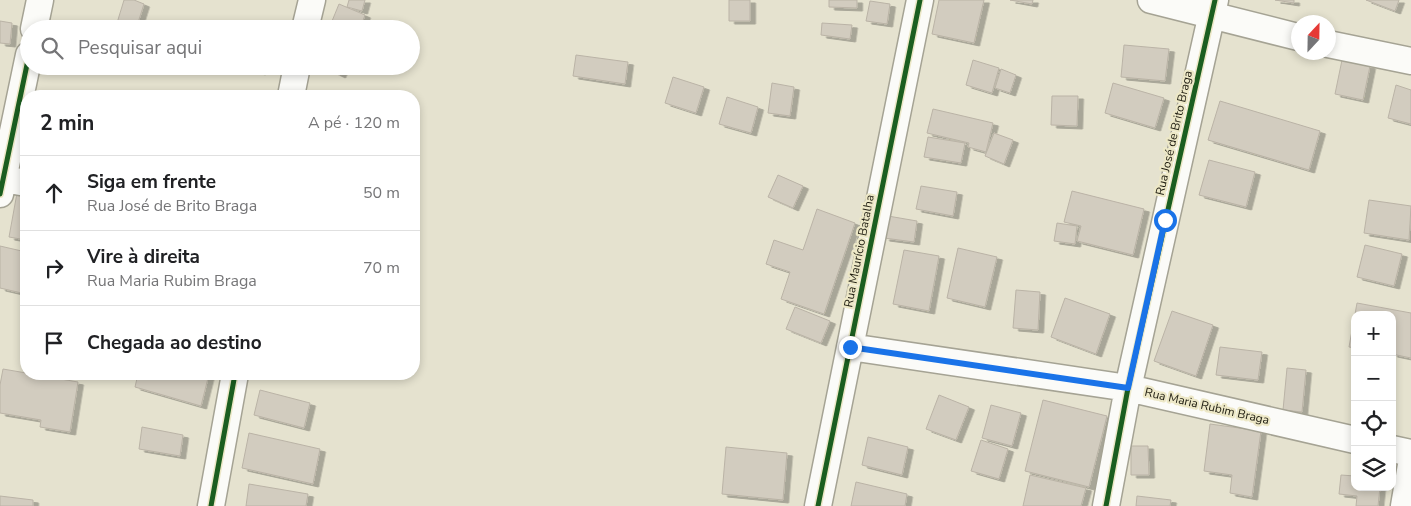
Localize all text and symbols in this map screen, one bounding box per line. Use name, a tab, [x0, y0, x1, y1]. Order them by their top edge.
north arrow	[1291, 15, 1336, 60]
search box	[20, 20, 420, 75]
icon: search	[38, 34, 66, 62]
text: Pesquisar aqui	[78, 35, 202, 61]
street label: Rua José de Brito Braga	[1152, 69, 1196, 197]
text: 2 min	[40, 109, 94, 137]
text: A pé · 120 m	[308, 112, 400, 134]
text: Siga em frente	[87, 169, 216, 195]
icon: ahead	[40, 179, 68, 207]
text: 50 m	[363, 182, 400, 204]
street label: Rua Maurício Batalha	[840, 193, 878, 309]
text: Rua José de Brito Braga	[87, 195, 257, 217]
route start	[1154, 209, 1177, 232]
text: Vire à direita	[87, 244, 200, 270]
icon: right	[40, 254, 68, 282]
text: 70 m	[363, 257, 400, 279]
text: Rua Maria Rubim Braga	[87, 270, 257, 292]
map controls	[1351, 311, 1396, 491]
button: +	[1351, 311, 1396, 356]
icon: arrive	[40, 329, 68, 357]
text: Chegada ao destino	[87, 330, 262, 356]
route end	[839, 336, 862, 359]
button: −	[1351, 356, 1396, 401]
street label: Rua Maria Rubim Braga	[1143, 384, 1271, 428]
button: locate	[1351, 401, 1396, 446]
button: layers	[1351, 446, 1396, 491]

